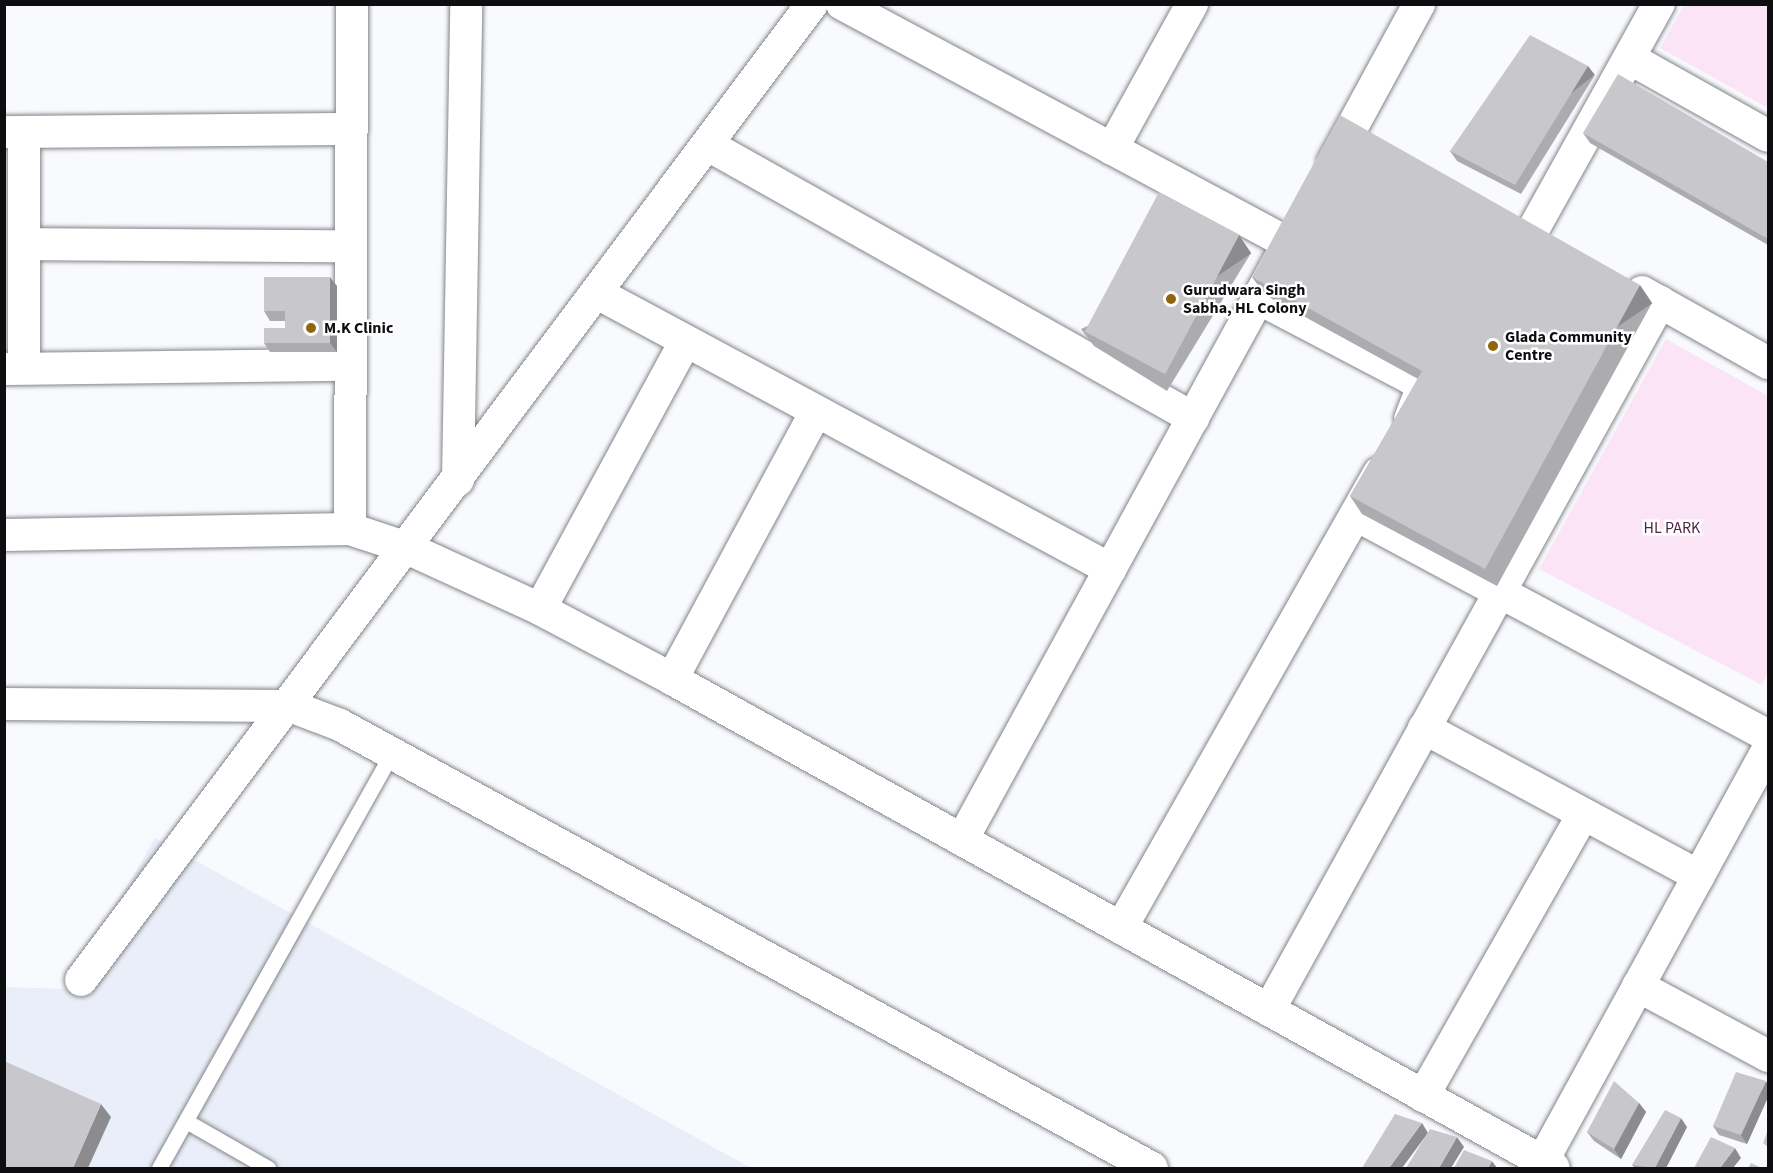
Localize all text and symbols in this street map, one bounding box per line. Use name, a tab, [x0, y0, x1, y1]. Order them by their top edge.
place label: Gurudwara Singh Sabha, HL Colony	[1183, 280, 1306, 318]
marker: Gurudwara Singh Sabha, HL Colony	[1164, 292, 1178, 306]
place label: M.K Clinic	[324, 318, 393, 338]
marker: M.K Clinic	[302, 319, 320, 337]
place label: Glada Community Centre	[1505, 327, 1632, 365]
marker: Glada Community Centre	[1486, 339, 1500, 353]
park label: HL PARK	[1644, 518, 1700, 538]

